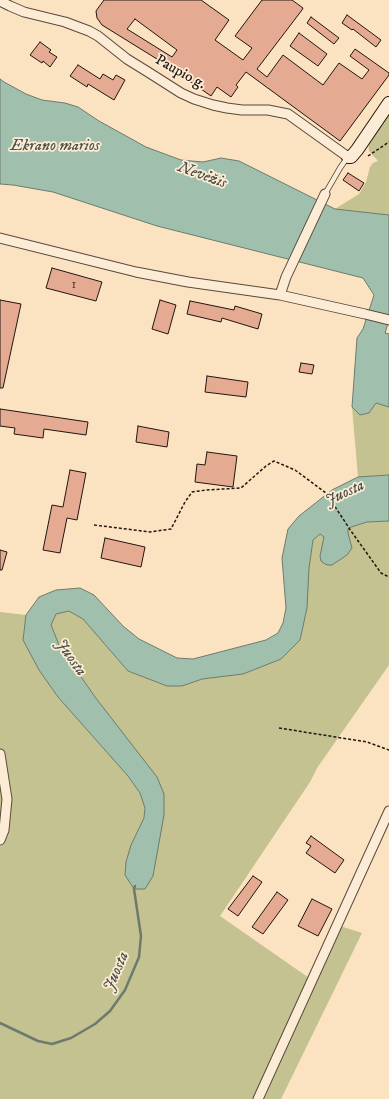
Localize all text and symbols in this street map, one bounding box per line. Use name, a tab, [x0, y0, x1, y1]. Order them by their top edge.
street label: Paupio g.	[152, 52, 208, 94]
water label: Ekrano marios	[10, 137, 100, 157]
water label: Nevėžis	[175, 158, 229, 194]
house number: 1	[72, 277, 76, 293]
water label: Juosta	[322, 477, 368, 511]
water label: Juosta	[50, 636, 90, 680]
water label: Juosta	[100, 949, 134, 995]

